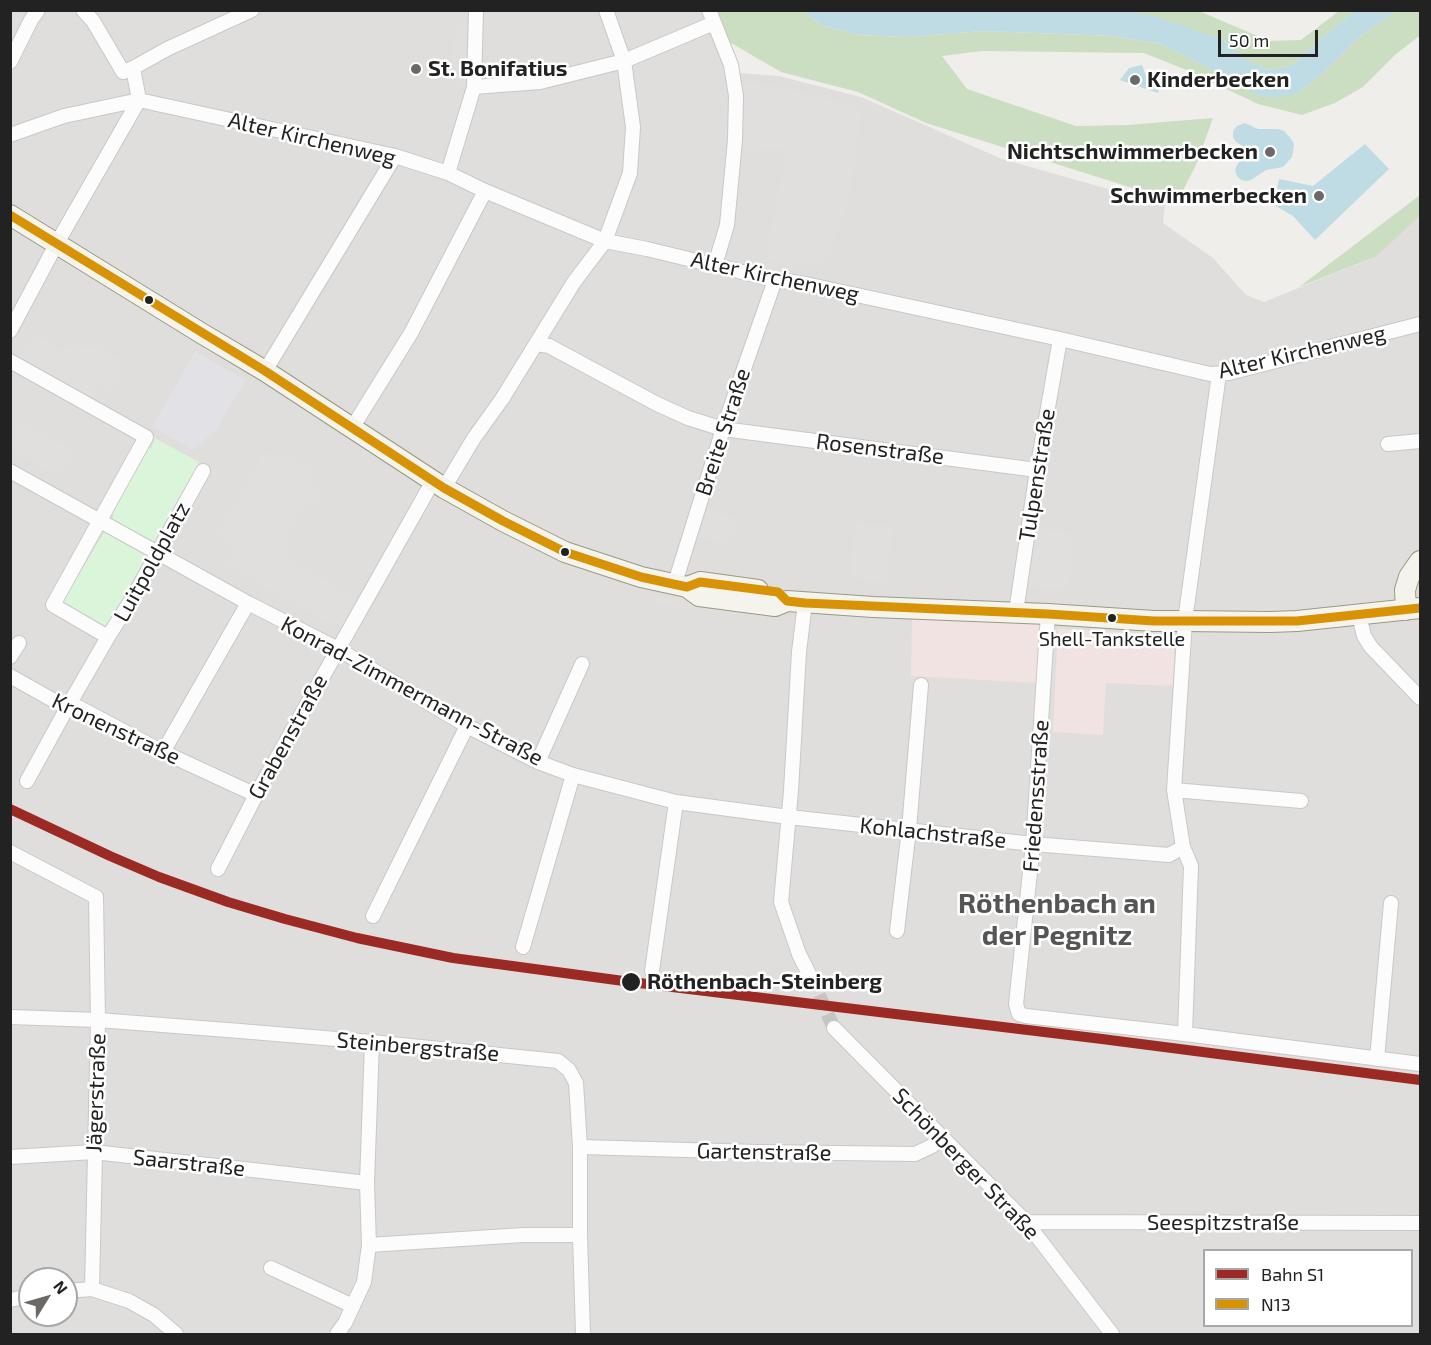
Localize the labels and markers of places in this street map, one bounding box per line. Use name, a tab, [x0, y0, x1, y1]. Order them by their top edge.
place label: St. Bonifatius	[428, 56, 568, 82]
marker: St. Bonifatius	[409, 62, 423, 76]
place label: Kinderbecken	[1147, 67, 1289, 93]
marker: Kinderbecken	[1128, 73, 1142, 87]
place label: Nichtschwimmerbecken	[1007, 139, 1258, 165]
marker: Nichtschwimmerbecken	[1263, 145, 1277, 159]
place label: Schwimmerbecken	[1110, 183, 1307, 209]
marker: Schwimmerbecken	[1312, 189, 1326, 203]
unlabelled marker	[143, 294, 155, 306]
unlabelled marker	[559, 546, 571, 558]
marker: Shell-Tankstelle	[1106, 612, 1118, 624]
place label: Shell-Tankstelle	[1039, 627, 1185, 651]
place label: Röthenbach-Steinberg	[647, 969, 882, 995]
marker: Röthenbach-Steinberg	[620, 971, 642, 993]

